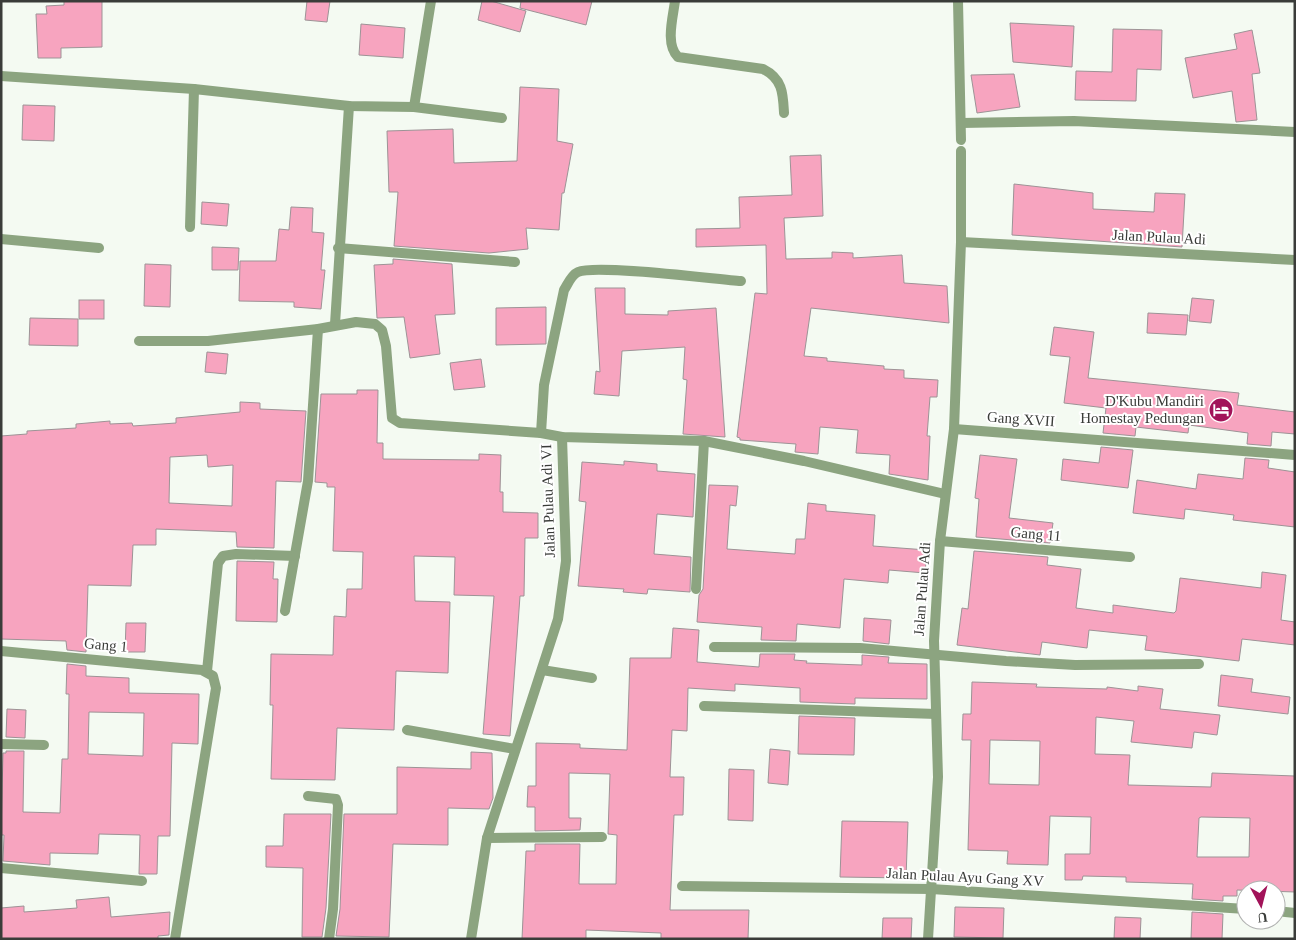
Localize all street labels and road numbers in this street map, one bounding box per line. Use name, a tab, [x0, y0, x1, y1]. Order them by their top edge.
street label: Jalan Pulau Adi	[1112, 227, 1206, 247]
street label: Gang XVII	[987, 409, 1055, 429]
street label: Jalan Pulau Adi VI	[538, 444, 558, 558]
street label: Gang 11	[1010, 524, 1062, 544]
street label: Jalan Pulau Adi	[911, 541, 933, 637]
street label: Gang 1	[84, 635, 128, 655]
street label: Jalan Pulau Ayu Gang XV	[886, 865, 1044, 889]

